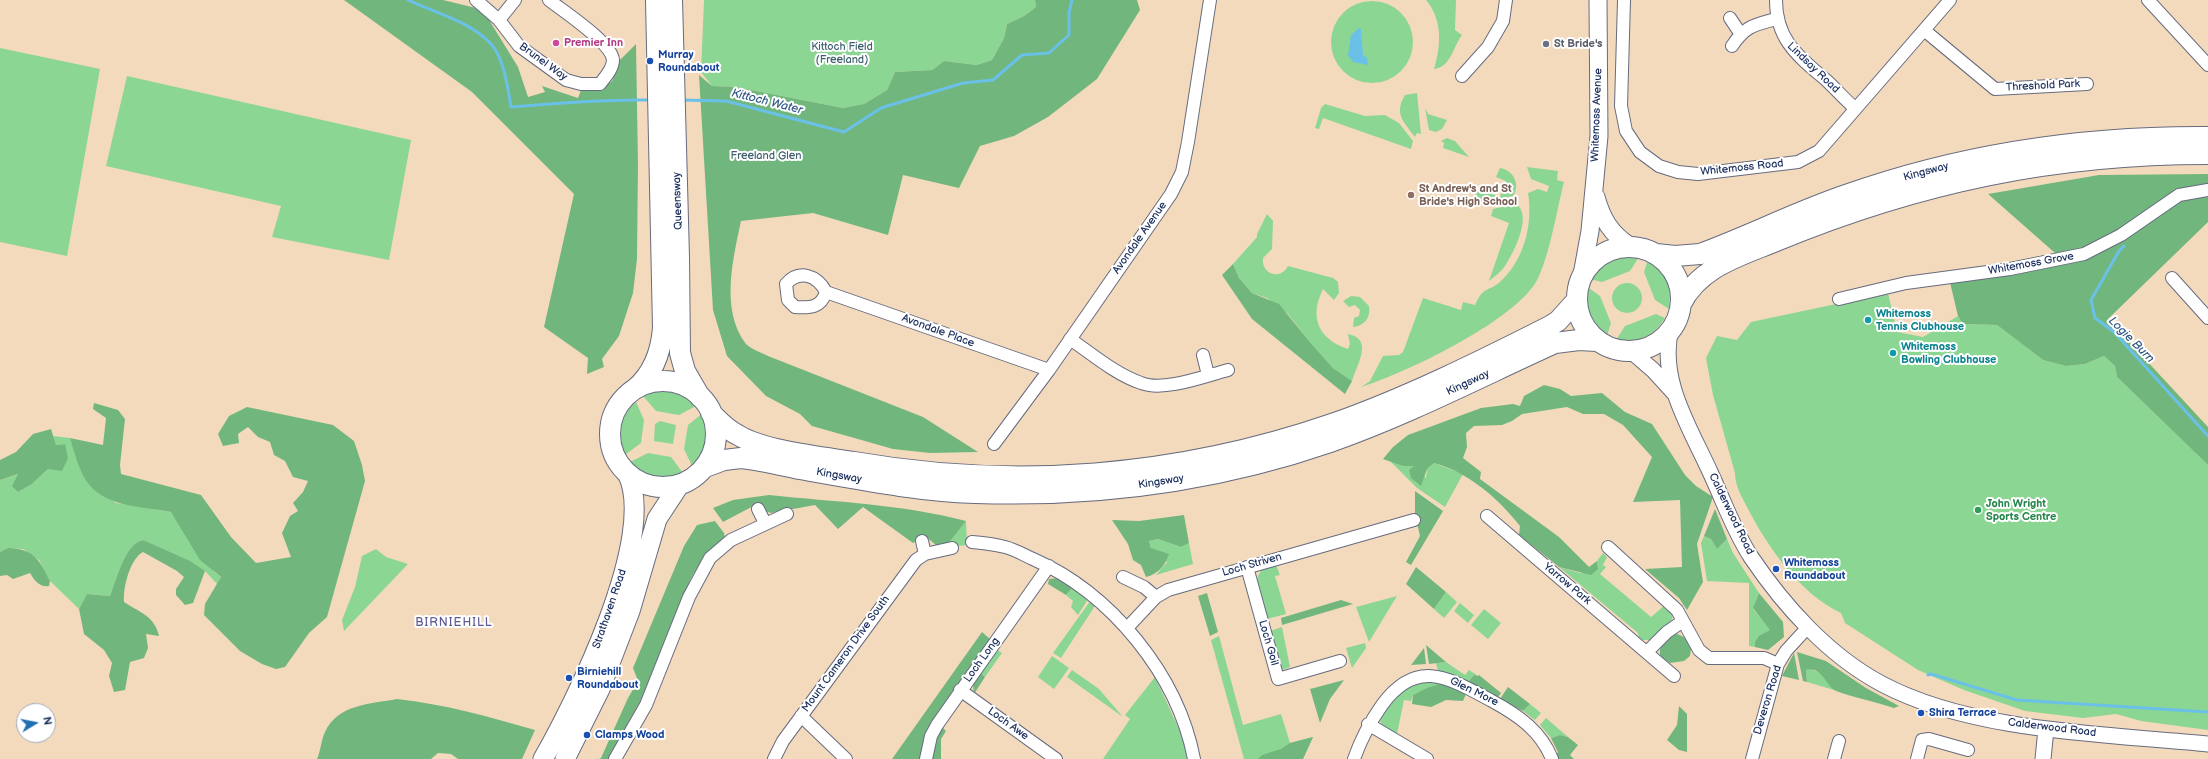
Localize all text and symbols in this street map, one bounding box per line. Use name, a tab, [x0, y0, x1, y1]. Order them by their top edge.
place label: Premier Inn	[564, 36, 623, 50]
place label: St Bride's	[1554, 37, 1602, 51]
marker: Premier Inn	[551, 38, 561, 48]
marker: St Bride's	[1541, 39, 1551, 49]
street label: Brunel Way	[516, 40, 570, 84]
park label: Kittoch Field (Freeland)	[811, 40, 873, 66]
street label: Lindsay Road	[1784, 40, 1842, 96]
place label: Murray Roundabout	[658, 48, 719, 74]
marker: Murray Roundabout	[645, 56, 655, 66]
street label: Whitemoss Avenue	[1589, 68, 1605, 162]
street label: Threshold Park	[2006, 77, 2080, 95]
water label: Kittoch Water	[730, 86, 804, 118]
park label: Freeland Glen	[731, 149, 801, 163]
street label: Whitemoss Road	[1700, 157, 1784, 179]
street label: Kingsway	[1902, 160, 1950, 184]
street label: Queensway	[670, 172, 686, 230]
place label: St Andrew's and St Bride's High School	[1419, 182, 1517, 208]
marker: St Andrew's and St Bride's High School	[1406, 190, 1416, 200]
street label: Avondale Avenue	[1110, 199, 1170, 277]
street label: Whitemoss Grove	[1987, 250, 2075, 278]
place label: Whitemoss Tennis Clubhouse	[1876, 307, 1964, 333]
street label: Avondale Place	[900, 312, 976, 350]
water label: Logie Burn	[2105, 314, 2157, 366]
marker: Whitemoss Tennis Clubhouse	[1863, 315, 1873, 325]
place label: Whitemoss Bowling Clubhouse	[1901, 340, 1996, 366]
marker: Whitemoss Bowling Clubhouse	[1888, 348, 1898, 358]
street label: Kingsway	[1444, 367, 1492, 399]
street label: Kingsway	[815, 465, 863, 487]
street label: Calderwood Road	[1706, 471, 1756, 557]
street label: Kingsway	[1137, 472, 1185, 492]
place label: John Wright Sports Centre	[1986, 497, 2056, 523]
marker: John Wright Sports Centre	[1973, 505, 1983, 515]
street label: Loch Striven	[1221, 550, 1283, 580]
place label: Whitemoss Roundabout	[1784, 556, 1845, 582]
street label: Yarrow Park	[1541, 560, 1593, 608]
marker: Whitemoss Roundabout	[1771, 564, 1781, 574]
street label: Strathaven Road	[590, 568, 630, 650]
street label: Mount Cameron Drive South	[799, 593, 893, 715]
district label: BIRNIEHILL	[415, 616, 493, 630]
street label: Loch Goil	[1255, 619, 1281, 667]
street label: Loch Long	[961, 635, 1003, 685]
street label: Deveron Road	[1751, 664, 1785, 736]
place label: Birniehill Roundabout	[577, 665, 638, 691]
marker: Birniehill Roundabout	[564, 673, 574, 683]
street label: Glen More	[1448, 675, 1500, 709]
north arrow	[16, 703, 56, 743]
street label: Loch Awe	[985, 705, 1031, 743]
place label: Shira Terrace	[1929, 706, 1996, 720]
marker: Shira Terrace	[1916, 708, 1926, 718]
text: N	[40, 716, 54, 726]
street label: Calderwood Road	[2007, 716, 2097, 740]
place label: Clamps Wood	[595, 728, 665, 742]
marker: Clamps Wood	[582, 730, 592, 740]

